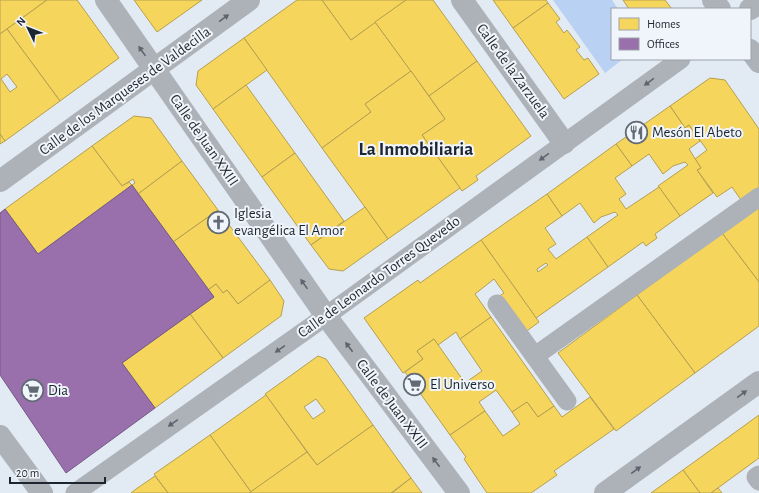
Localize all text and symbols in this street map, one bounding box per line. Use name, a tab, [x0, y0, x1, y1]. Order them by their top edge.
north arrow	[8, 8, 48, 48]
legend	[611, 8, 751, 60]
text: N	[14, 15, 28, 28]
one-way arrow	[219, 15, 229, 23]
text: Homes	[647, 18, 680, 30]
street label: Calle de la Zarzuela	[474, 21, 552, 121]
street label: Calle de los Marqueses de Valdecilla	[37, 24, 213, 158]
text: Offices	[647, 38, 680, 50]
one-way arrow	[137, 45, 146, 56]
one-way arrow	[644, 78, 655, 86]
street label: Calle de Juan XXIII	[167, 92, 241, 188]
restaurant icon: Mesón El Abeto	[624, 119, 650, 145]
place label: Mesón El Abeto	[652, 125, 742, 140]
district label: La Inmobiliaria	[359, 140, 473, 159]
one-way arrow	[538, 153, 549, 162]
place label: Iglesia evangélica El Amor	[234, 206, 344, 238]
church icon: Iglesia evangélica El Amor	[206, 209, 232, 235]
street label: Calle de Leonardo Torres Quevedo	[295, 213, 463, 341]
one-way arrow	[300, 279, 308, 289]
one-way arrow	[345, 341, 353, 352]
one-way arrow	[274, 345, 285, 353]
street label: Calle de Juan XXIII	[354, 356, 430, 452]
supermarket icon: El Universo	[401, 371, 427, 397]
supermarket icon: Dia	[19, 377, 45, 403]
place label: El Universo	[430, 377, 495, 392]
place label: Dia	[48, 383, 68, 398]
one-way arrow	[737, 391, 747, 399]
one-way arrow	[168, 419, 179, 428]
one-way arrow	[431, 456, 440, 467]
scale bar	[10, 459, 105, 485]
one-way arrow	[631, 466, 642, 474]
text: 20 m	[16, 467, 39, 479]

